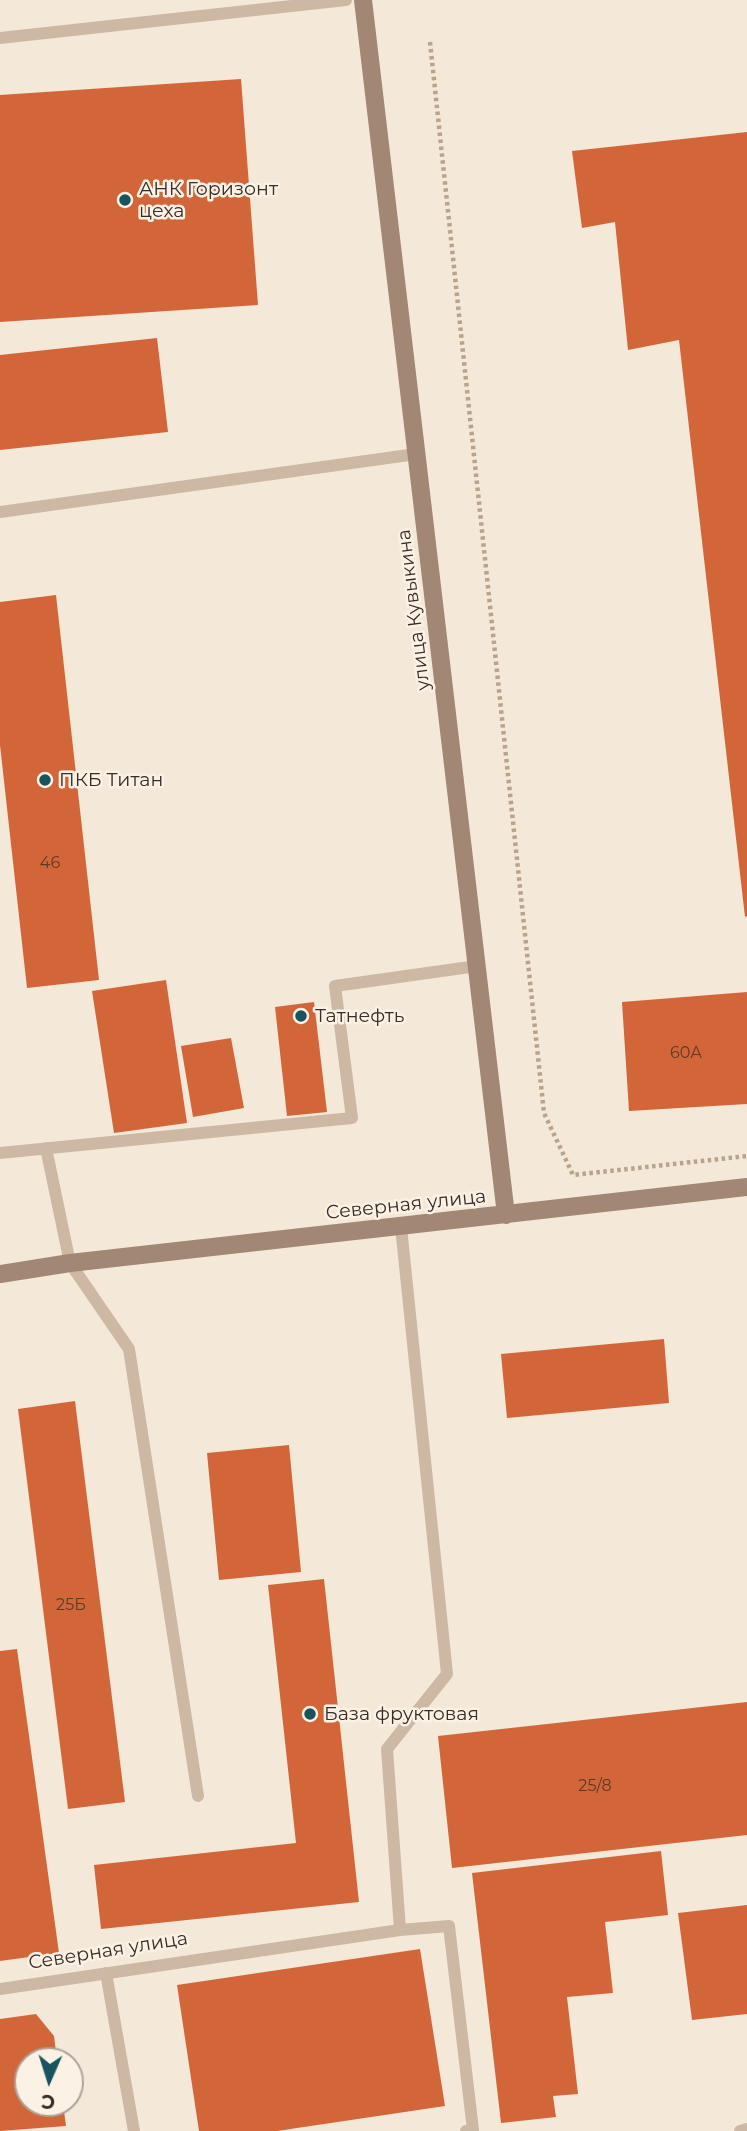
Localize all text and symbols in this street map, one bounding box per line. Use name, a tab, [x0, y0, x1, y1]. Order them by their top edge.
place label: АНК Горизонт цеха	[139, 178, 278, 222]
marker: АНК Горизонт цеха	[117, 192, 133, 208]
street label: улица Кувыкина	[393, 528, 435, 692]
place label: ПКБ Титан	[59, 769, 163, 791]
marker: ПКБ Титан	[37, 772, 53, 788]
house number: 46	[40, 853, 60, 873]
place label: Татнефть	[315, 1005, 404, 1027]
marker: Татнефть	[293, 1008, 309, 1024]
house number: 60А	[670, 1043, 702, 1063]
street label: Северная улица	[325, 1185, 487, 1225]
house number: 25Б	[56, 1595, 86, 1615]
place label: База фруктовая	[324, 1703, 479, 1725]
marker: База фруктовая	[302, 1706, 318, 1722]
house number: 25/8	[578, 1776, 612, 1796]
street label: Северная улица	[27, 1927, 189, 1975]
north arrow	[14, 2047, 84, 2117]
text: С	[40, 2090, 55, 2113]

